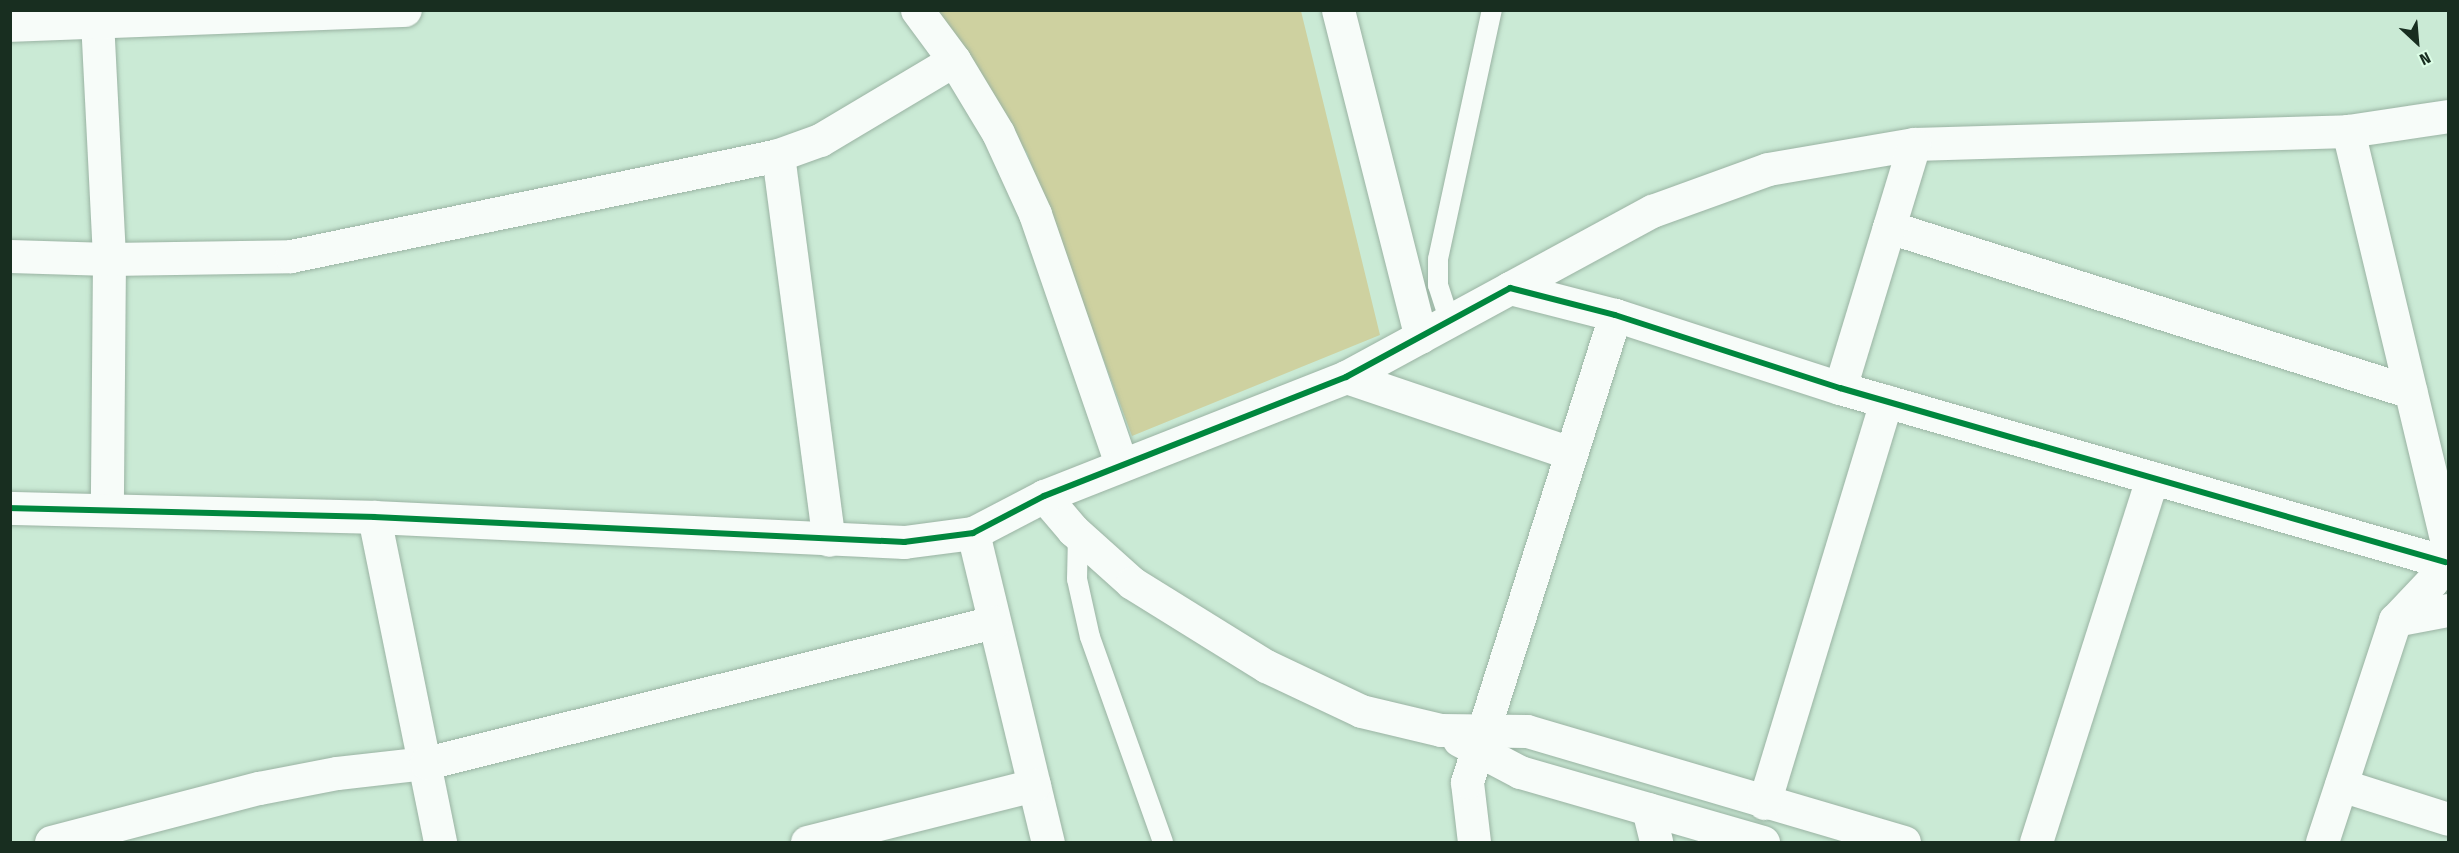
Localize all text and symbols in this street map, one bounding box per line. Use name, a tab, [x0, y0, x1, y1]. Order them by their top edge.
north arrow	[2387, 12, 2447, 72]
text: N	[2417, 48, 2434, 69]

